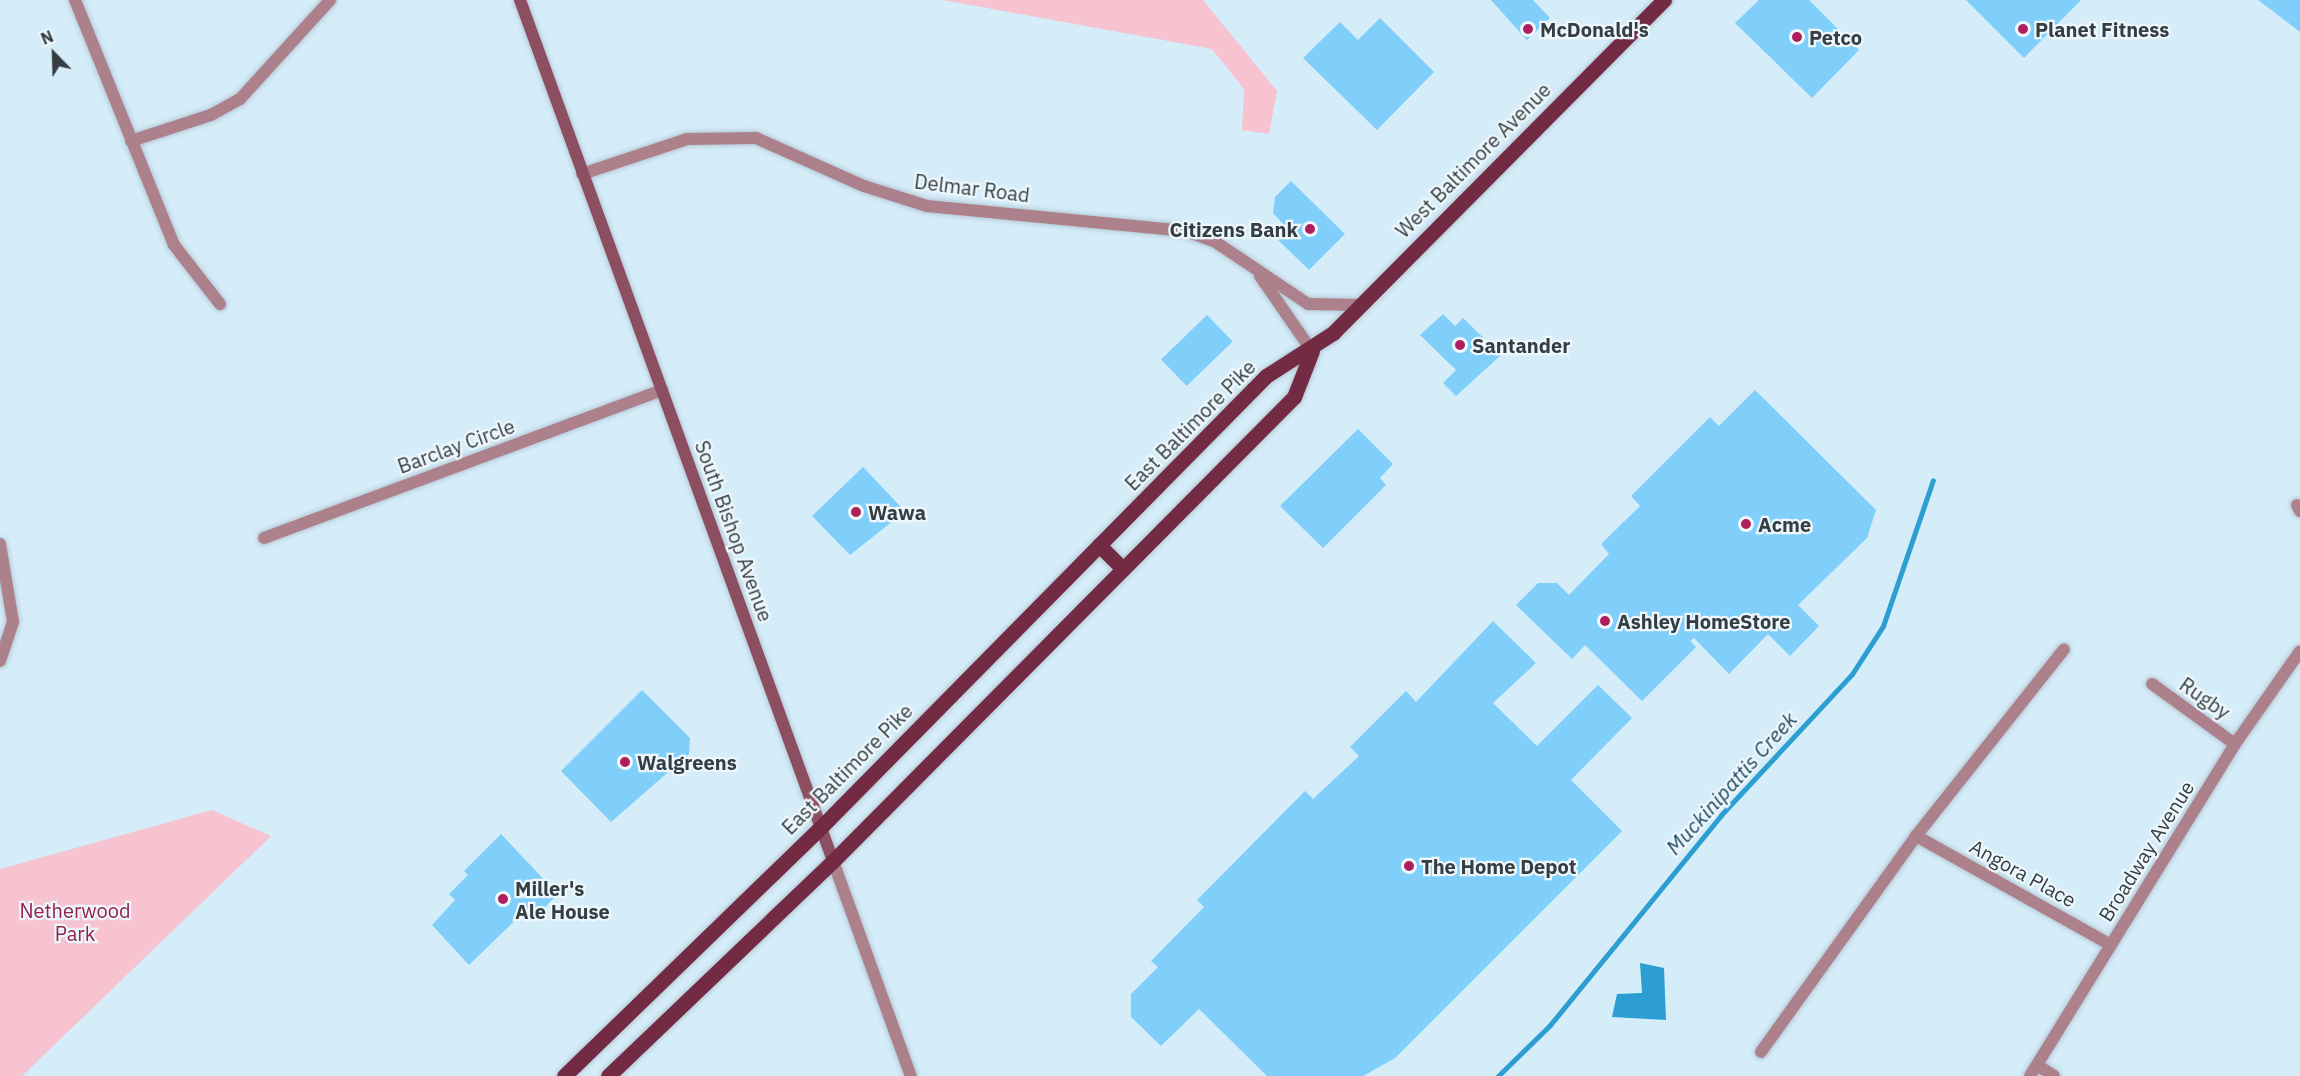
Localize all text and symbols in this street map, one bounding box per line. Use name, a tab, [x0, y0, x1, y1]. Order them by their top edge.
place label: McDonald's	[1540, 17, 1649, 41]
place label: Planet Fitness	[2035, 17, 2169, 41]
marker: McDonald's	[1521, 22, 1535, 36]
marker: Planet Fitness	[2016, 22, 2030, 36]
north arrow	[24, 24, 84, 84]
place label: Petco	[1809, 25, 1862, 49]
text: N	[38, 26, 56, 49]
marker: Petco	[1790, 30, 1804, 44]
street label: West Baltimore Avenue	[1391, 78, 1555, 242]
street label: Delmar Road	[913, 169, 1031, 207]
place label: Citizens Bank	[1170, 217, 1298, 241]
marker: Citizens Bank	[1303, 222, 1317, 236]
place label: Santander	[1472, 333, 1570, 357]
marker: Santander	[1453, 338, 1467, 352]
street label: East Baltimore Pike	[1120, 355, 1260, 495]
street label: Barclay Circle	[394, 414, 518, 478]
street label: South Bishop Avenue	[690, 437, 778, 625]
place label: Wawa	[868, 500, 926, 524]
marker: Wawa	[849, 505, 863, 519]
place label: Acme	[1758, 512, 1811, 536]
marker: Acme	[1739, 517, 1753, 531]
place label: Ashley HomeStore	[1617, 609, 1790, 633]
marker: Ashley HomeStore	[1598, 614, 1612, 628]
street label: Rugby	[2175, 672, 2235, 724]
street label: East Baltimore Pike	[777, 699, 917, 839]
water label: Muckinipattis Creek	[1660, 707, 1802, 859]
place label: Walgreens	[637, 750, 737, 774]
marker: Walgreens	[618, 755, 632, 769]
street label: Broadway Avenue	[2093, 776, 2199, 926]
street label: Angora Place	[1966, 834, 2080, 912]
place label: The Home Depot	[1421, 854, 1576, 878]
marker: The Home Depot	[1402, 859, 1416, 873]
place label: Miller's Ale House	[515, 876, 610, 923]
marker: Miller's Ale House	[496, 892, 510, 906]
park label: Netherwood Park	[19, 899, 131, 946]

